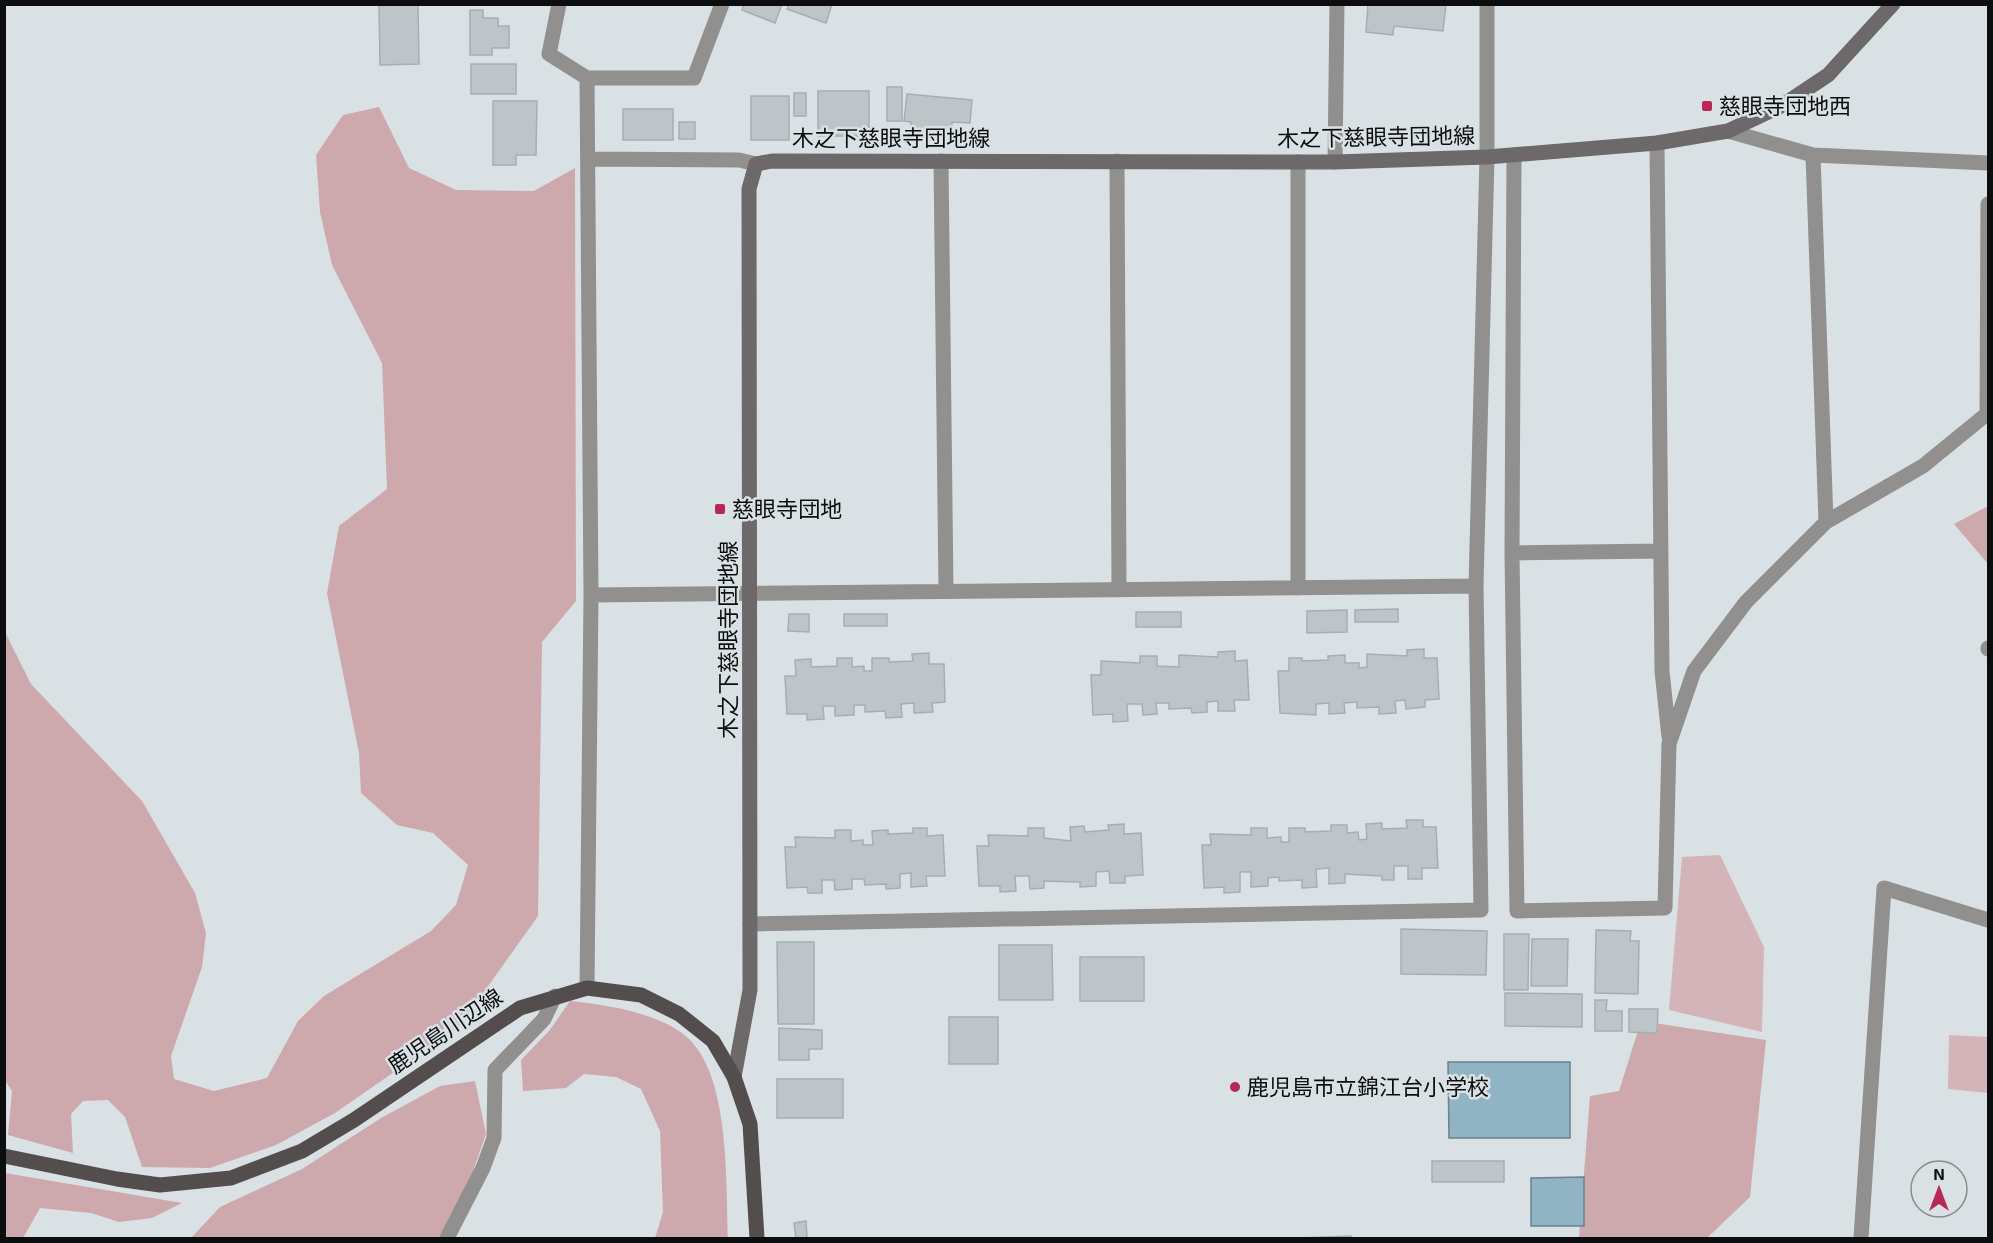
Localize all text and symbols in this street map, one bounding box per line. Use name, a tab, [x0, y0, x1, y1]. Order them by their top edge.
place label: 慈眼寺団地西	[1719, 92, 1851, 118]
marker: 慈眼寺団地西	[1700, 99, 1714, 113]
street label: 木之下慈眼寺団地線	[1277, 121, 1475, 151]
street label: 木之下慈眼寺団地線	[792, 124, 990, 150]
place label: 慈眼寺団地	[732, 495, 842, 521]
marker: 慈眼寺団地	[713, 502, 727, 516]
street label: 木之下慈眼寺団地線	[714, 541, 740, 739]
street label: 鹿児島川辺線	[382, 982, 506, 1078]
place label: 鹿児島市立錦江台小学校	[1247, 1073, 1489, 1099]
marker: 鹿児島市立錦江台小学校	[1228, 1080, 1242, 1094]
north arrow	[1909, 1159, 1969, 1219]
text: N	[1933, 1164, 1945, 1183]

